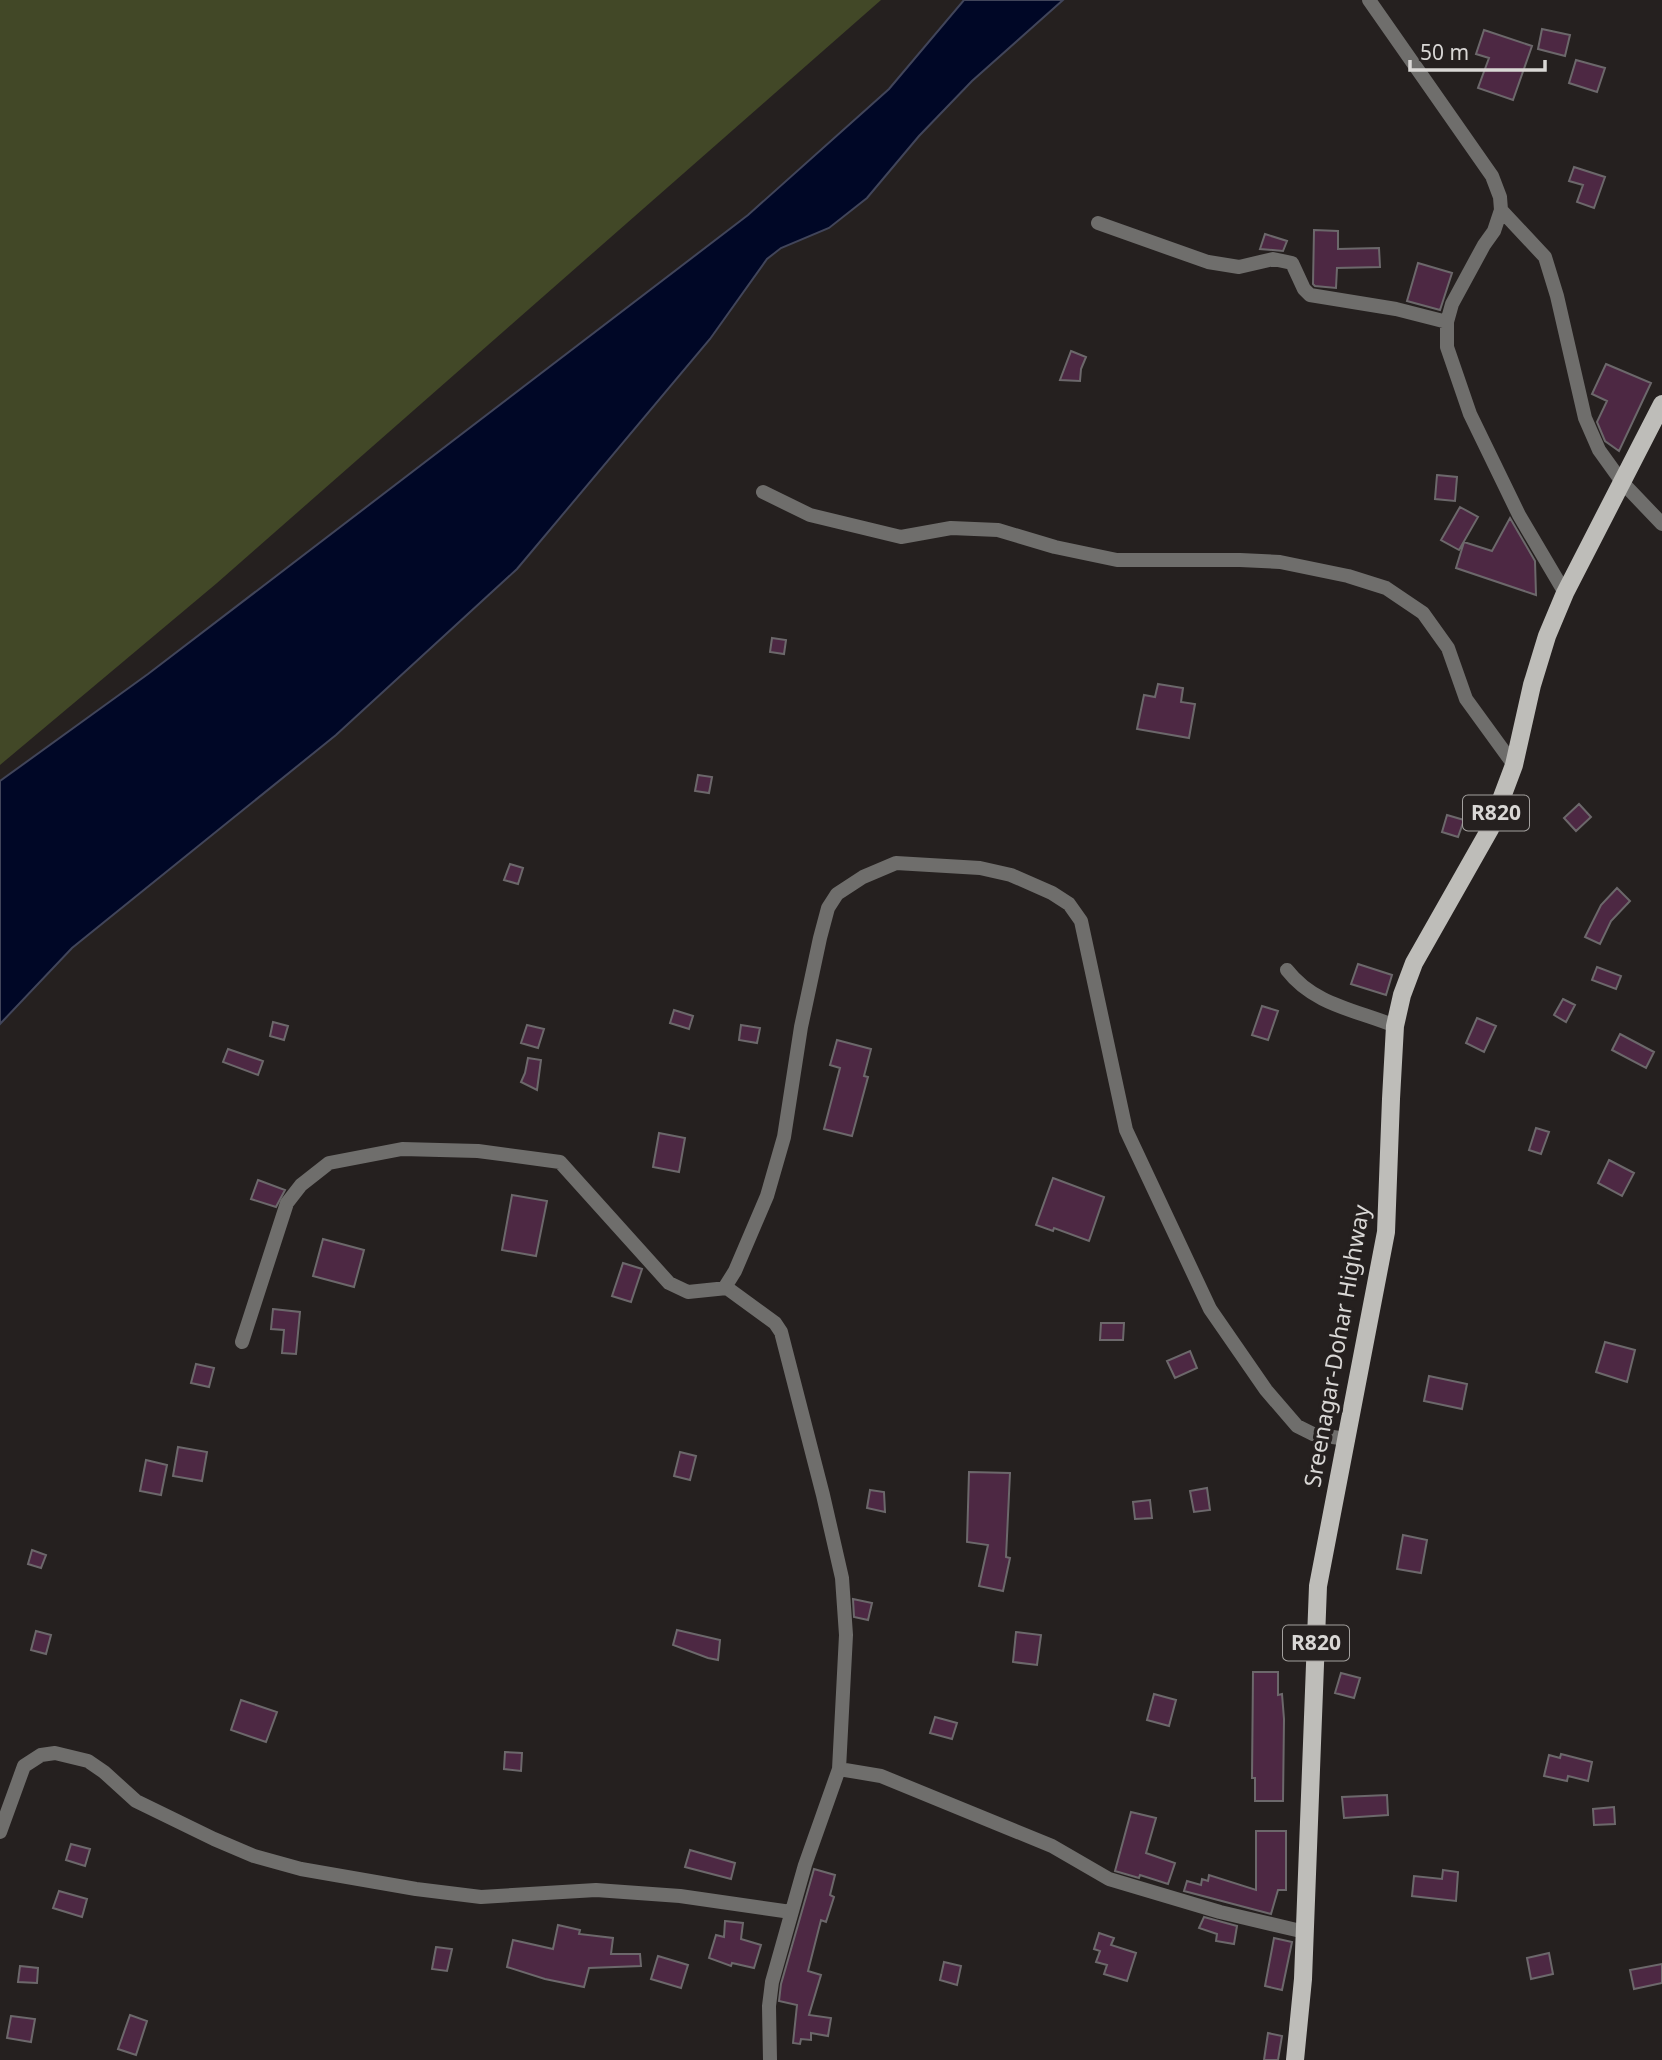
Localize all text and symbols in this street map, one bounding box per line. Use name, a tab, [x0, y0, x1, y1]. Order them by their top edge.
scale bar	[1410, 28, 1545, 72]
text: 50 m	[1420, 38, 1469, 66]
road number: R820	[1463, 796, 1529, 830]
street label: Sreenagar-Dohar Highway	[1295, 1202, 1377, 1489]
road number: R820	[1283, 1626, 1349, 1660]

